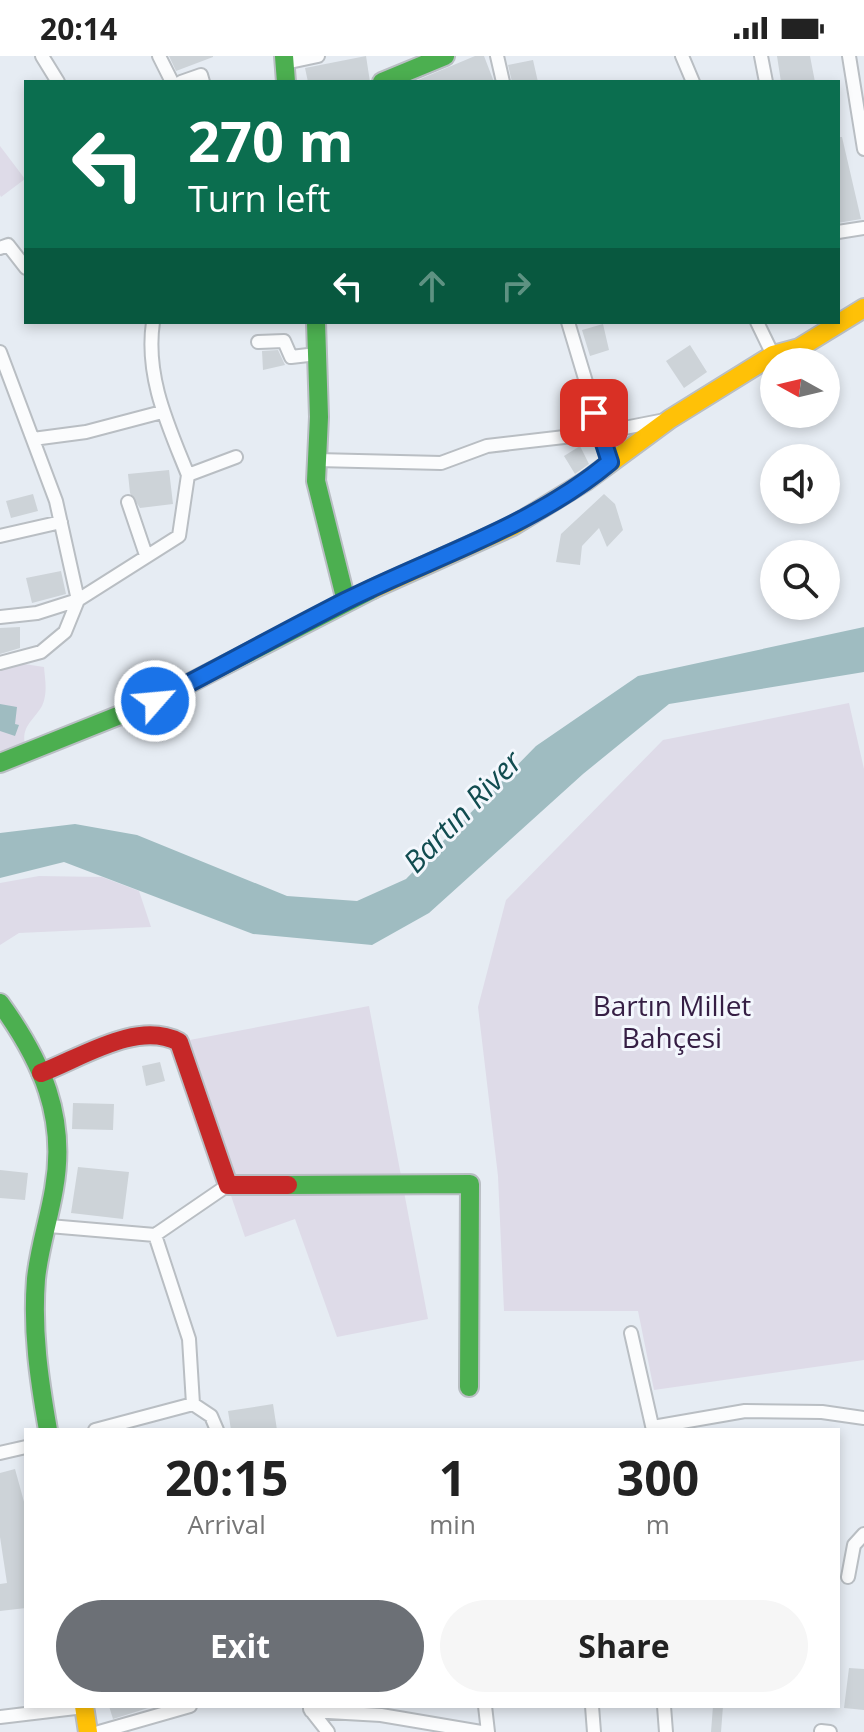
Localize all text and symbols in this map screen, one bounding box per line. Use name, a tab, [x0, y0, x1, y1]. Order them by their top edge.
text: 20:14	[40, 8, 117, 49]
text: 270 m	[188, 102, 354, 178]
icon: left	[56, 112, 160, 216]
text: Turn left	[188, 174, 330, 223]
icon: left	[326, 264, 370, 308]
icon: ahead	[410, 264, 454, 308]
icon: right	[494, 264, 538, 308]
north arrow	[760, 348, 840, 428]
map controls	[760, 348, 840, 620]
pin	[560, 379, 628, 447]
icon: arrive	[572, 391, 616, 435]
button: sound	[760, 444, 840, 524]
button: search	[760, 540, 840, 620]
position arrow	[113, 659, 197, 743]
water label: Bartın River	[394, 740, 531, 881]
park label: Bartın Millet Bahçesi	[593, 986, 751, 1056]
text: 20:15	[165, 1445, 288, 1510]
text: 1	[439, 1445, 466, 1510]
text: 300	[617, 1445, 699, 1510]
text: Arrival	[187, 1506, 266, 1542]
text: min	[429, 1506, 476, 1542]
text: m	[646, 1506, 670, 1542]
button: Exit	[56, 1600, 424, 1692]
button: Share	[440, 1600, 808, 1692]

